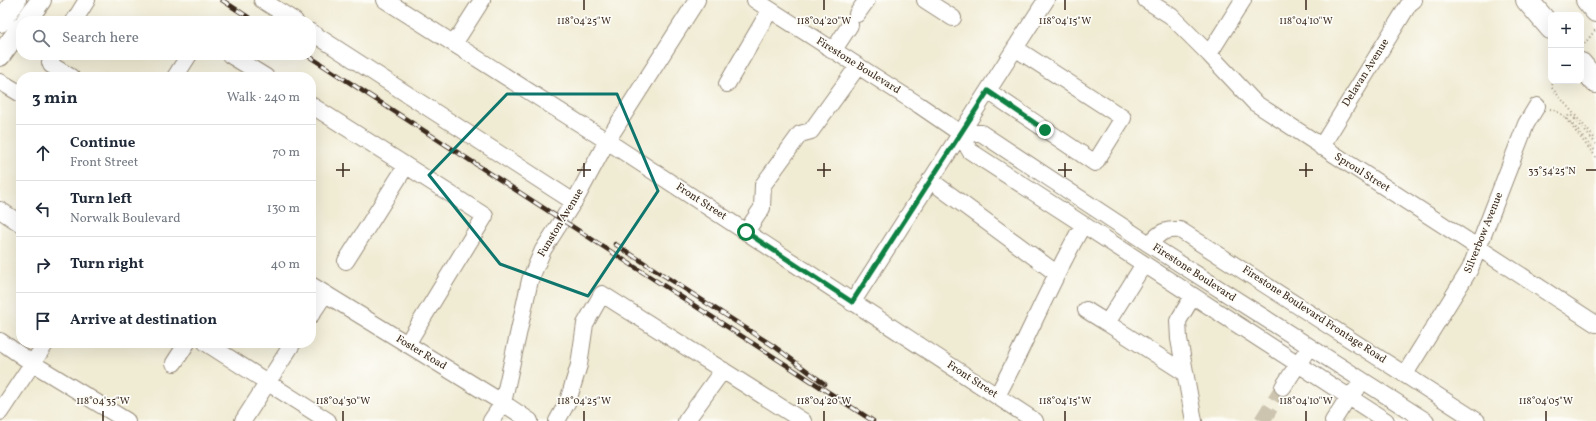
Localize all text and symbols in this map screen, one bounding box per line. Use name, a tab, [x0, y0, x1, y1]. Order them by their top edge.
map controls	[1548, 12, 1584, 84]
button: +	[1548, 12, 1584, 48]
text: 118°04'25"W	[557, 14, 611, 28]
text: 118°04'20"W	[797, 14, 851, 28]
text: 118°04'15"W	[1039, 14, 1091, 28]
text: 118°04'10"W	[1279, 14, 1333, 28]
search box	[16, 16, 316, 60]
icon: search	[30, 27, 52, 49]
text: Search here	[62, 28, 139, 49]
street label: Firestone Boulevard	[813, 34, 903, 98]
street label: Delavan Avenue	[1339, 36, 1393, 110]
button: −	[1548, 48, 1584, 84]
text: 3 min	[32, 87, 78, 110]
text: Walk · 240 m	[227, 89, 300, 107]
route end	[1036, 121, 1054, 139]
text: Continue	[70, 133, 135, 154]
icon: ahead	[32, 142, 54, 164]
text: 70 m	[272, 144, 300, 162]
street label: Sproul Street	[1331, 150, 1393, 196]
text: Front Street	[70, 154, 138, 172]
text: 33°54'25"N	[1528, 164, 1576, 178]
street label: Front Street	[673, 180, 729, 224]
street label: Funston Avenue	[535, 186, 587, 260]
text: Turn left	[70, 189, 132, 210]
street label: Silverbow Avenue	[1461, 190, 1507, 276]
icon: left	[32, 198, 54, 220]
text: 130 m	[267, 200, 300, 218]
text: Norwalk Boulevard	[70, 210, 181, 228]
route start	[737, 223, 755, 241]
street label: Firestone Boulevard	[1149, 240, 1239, 306]
icon: right	[32, 254, 54, 276]
text: Turn right	[70, 254, 144, 275]
text: 40 m	[271, 256, 300, 274]
street label: Firestone Boulevard Frontage Road	[1239, 263, 1389, 367]
icon: arrive	[32, 310, 54, 332]
text: Arrive at destination	[70, 310, 217, 331]
street label: Foster Road	[393, 332, 449, 374]
street label: Front Street	[944, 358, 1000, 402]
text: 118°04'35"W	[76, 394, 130, 408]
text: 118°04'30"W	[316, 394, 370, 408]
text: 118°04'25"W	[557, 394, 611, 408]
text: 118°04'20"W	[797, 394, 851, 408]
text: 118°04'15"W	[1039, 394, 1091, 408]
text: 118°04'10"W	[1279, 394, 1333, 408]
text: 118°04'05"W	[1519, 394, 1573, 408]

